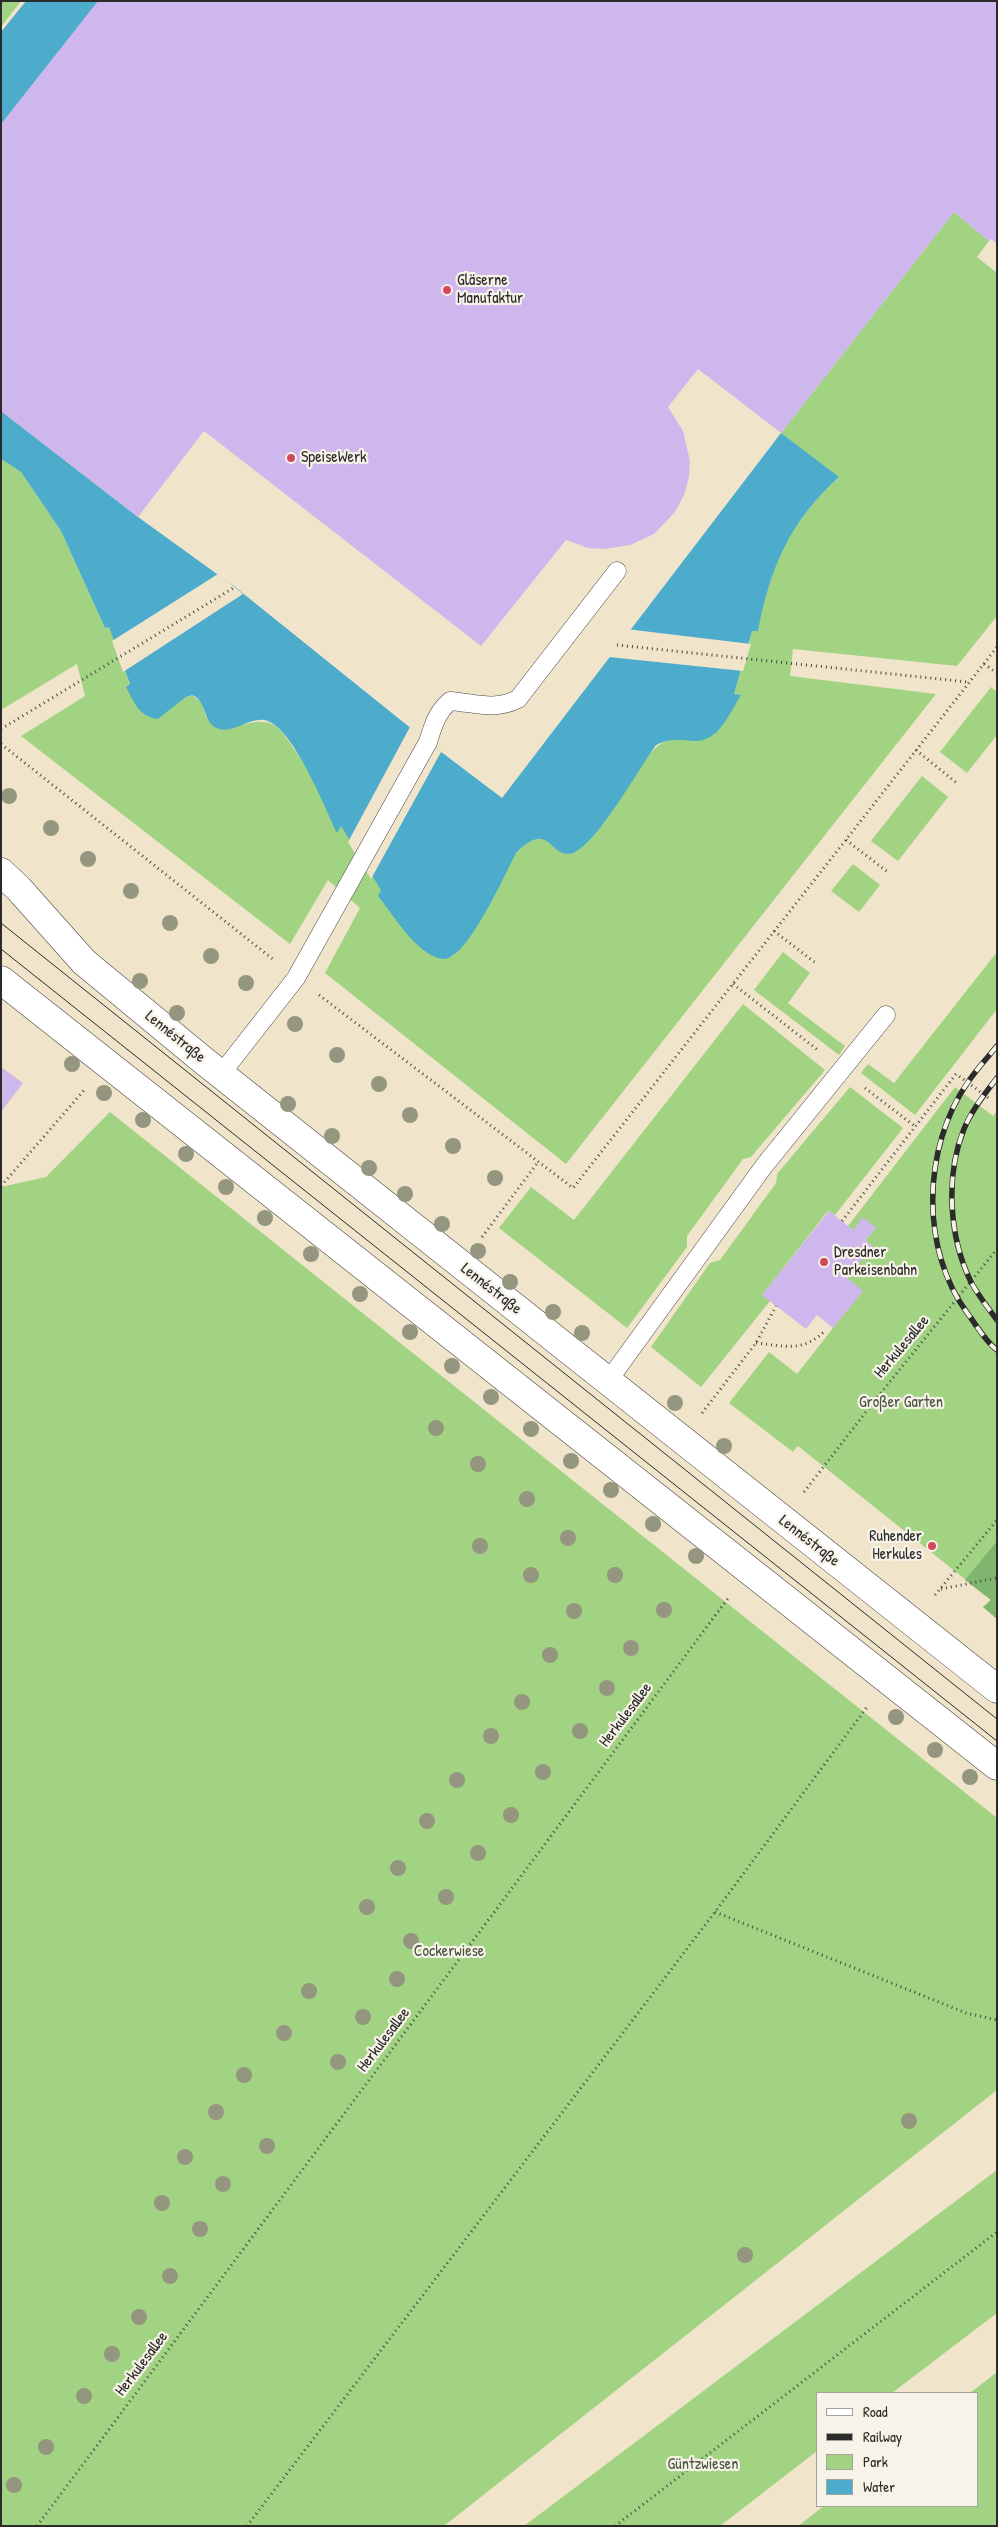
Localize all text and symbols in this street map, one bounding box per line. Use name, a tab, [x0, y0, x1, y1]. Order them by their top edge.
place label: Gläserne Manufaktur	[457, 271, 523, 309]
marker: Gläserne Manufaktur	[441, 284, 453, 296]
place label: SpeiseWerk	[301, 448, 367, 468]
marker: SpeiseWerk	[285, 452, 297, 464]
street label: Lennéstraße	[141, 1007, 209, 1067]
place label: Dresdner Parkeisenbahn	[834, 1243, 917, 1281]
marker: Dresdner Parkeisenbahn	[818, 1256, 830, 1268]
street label: Lennéstraße	[457, 1259, 525, 1319]
street label: Herkulesallee	[870, 1312, 934, 1382]
park label: Großer Garten	[859, 1393, 943, 1413]
street label: Lennéstraße	[775, 1511, 843, 1571]
place label: Ruhender Herkules	[869, 1527, 922, 1565]
marker: Ruhender Herkules	[926, 1540, 938, 1552]
street label: Herkulesallee	[596, 1679, 656, 1751]
park label: Cockerwiese	[414, 1942, 484, 1962]
street label: Herkulesallee	[354, 2004, 414, 2076]
street label: Herkulesallee	[112, 2328, 172, 2400]
legend	[816, 2392, 978, 2507]
text: Road	[863, 2401, 888, 2422]
text: Railway	[863, 2426, 902, 2447]
text: Park	[863, 2451, 888, 2472]
park label: Güntzwiesen	[668, 2455, 738, 2475]
text: Water	[863, 2476, 895, 2497]

